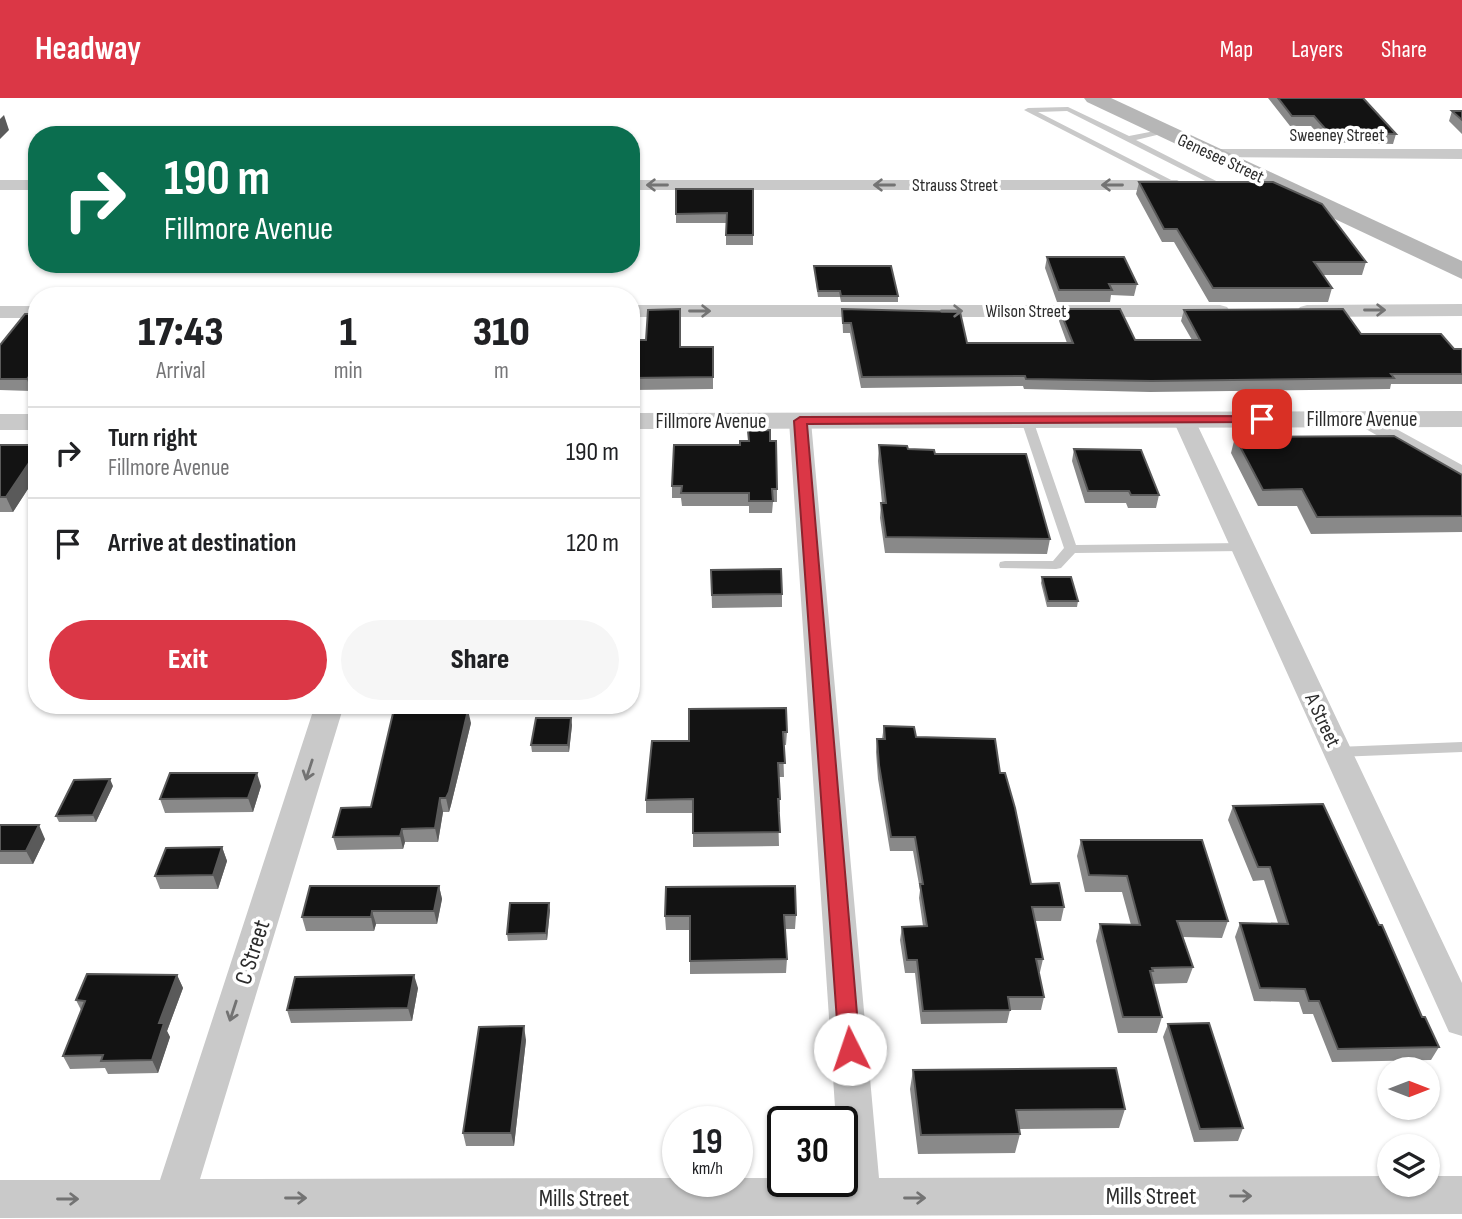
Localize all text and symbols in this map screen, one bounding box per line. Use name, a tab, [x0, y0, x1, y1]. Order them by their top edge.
text: Headway	[35, 29, 141, 69]
text: Map	[1220, 35, 1253, 64]
text: Layers	[1291, 35, 1343, 64]
text: Share	[1381, 35, 1427, 64]
street label: Sweeney Street	[1290, 125, 1385, 146]
street label: Genesee Street	[1174, 129, 1268, 188]
text: 190 m	[164, 150, 270, 209]
icon: right	[49, 154, 140, 245]
street label: Strauss Street	[912, 175, 999, 196]
one-way arrow	[646, 178, 669, 192]
one-way arrow	[873, 178, 896, 192]
one-way arrow	[1101, 178, 1124, 192]
text: Fillmore Avenue	[164, 210, 333, 249]
street label: Wilson Street	[986, 301, 1067, 322]
one-way arrow	[1364, 303, 1387, 317]
one-way arrow	[688, 304, 711, 318]
one-way arrow	[940, 304, 963, 318]
text: 17:43	[138, 307, 224, 358]
text: 1	[340, 307, 357, 358]
text: 310	[473, 307, 530, 358]
text: Arrival	[156, 357, 206, 385]
text: min	[334, 357, 363, 385]
text: m	[494, 357, 509, 385]
pin	[1232, 389, 1292, 449]
icon: arrive	[1243, 400, 1281, 438]
street label: Fillmore Avenue	[1306, 407, 1418, 432]
street label: Fillmore Avenue	[655, 409, 767, 434]
text: Turn right	[108, 423, 197, 454]
icon: right	[49, 434, 87, 472]
text: 190 m	[566, 437, 619, 468]
text: Fillmore Avenue	[108, 454, 230, 482]
icon: arrive	[49, 525, 87, 563]
text: Arrive at destination	[108, 528, 296, 559]
text: 120 m	[566, 528, 619, 559]
button: Exit	[49, 620, 327, 700]
button: Share	[341, 620, 619, 700]
street label: A Street	[1299, 688, 1346, 751]
one-way arrow	[302, 759, 314, 781]
street label: C Street	[228, 916, 276, 988]
one-way arrow	[226, 999, 238, 1021]
position arrow	[813, 1012, 887, 1086]
north arrow	[1377, 1057, 1440, 1120]
map controls	[1377, 1057, 1440, 1197]
speed limit sign: 30	[767, 1106, 858, 1197]
text: 19	[692, 1121, 723, 1164]
button: layers	[1377, 1134, 1440, 1197]
text: km/h	[692, 1158, 723, 1179]
street label: Mills Street	[1106, 1182, 1196, 1211]
street label: Mills Street	[539, 1184, 629, 1213]
one-way arrow	[1229, 1189, 1252, 1203]
one-way arrow	[284, 1191, 307, 1205]
one-way arrow	[903, 1191, 926, 1205]
one-way arrow	[56, 1192, 79, 1206]

